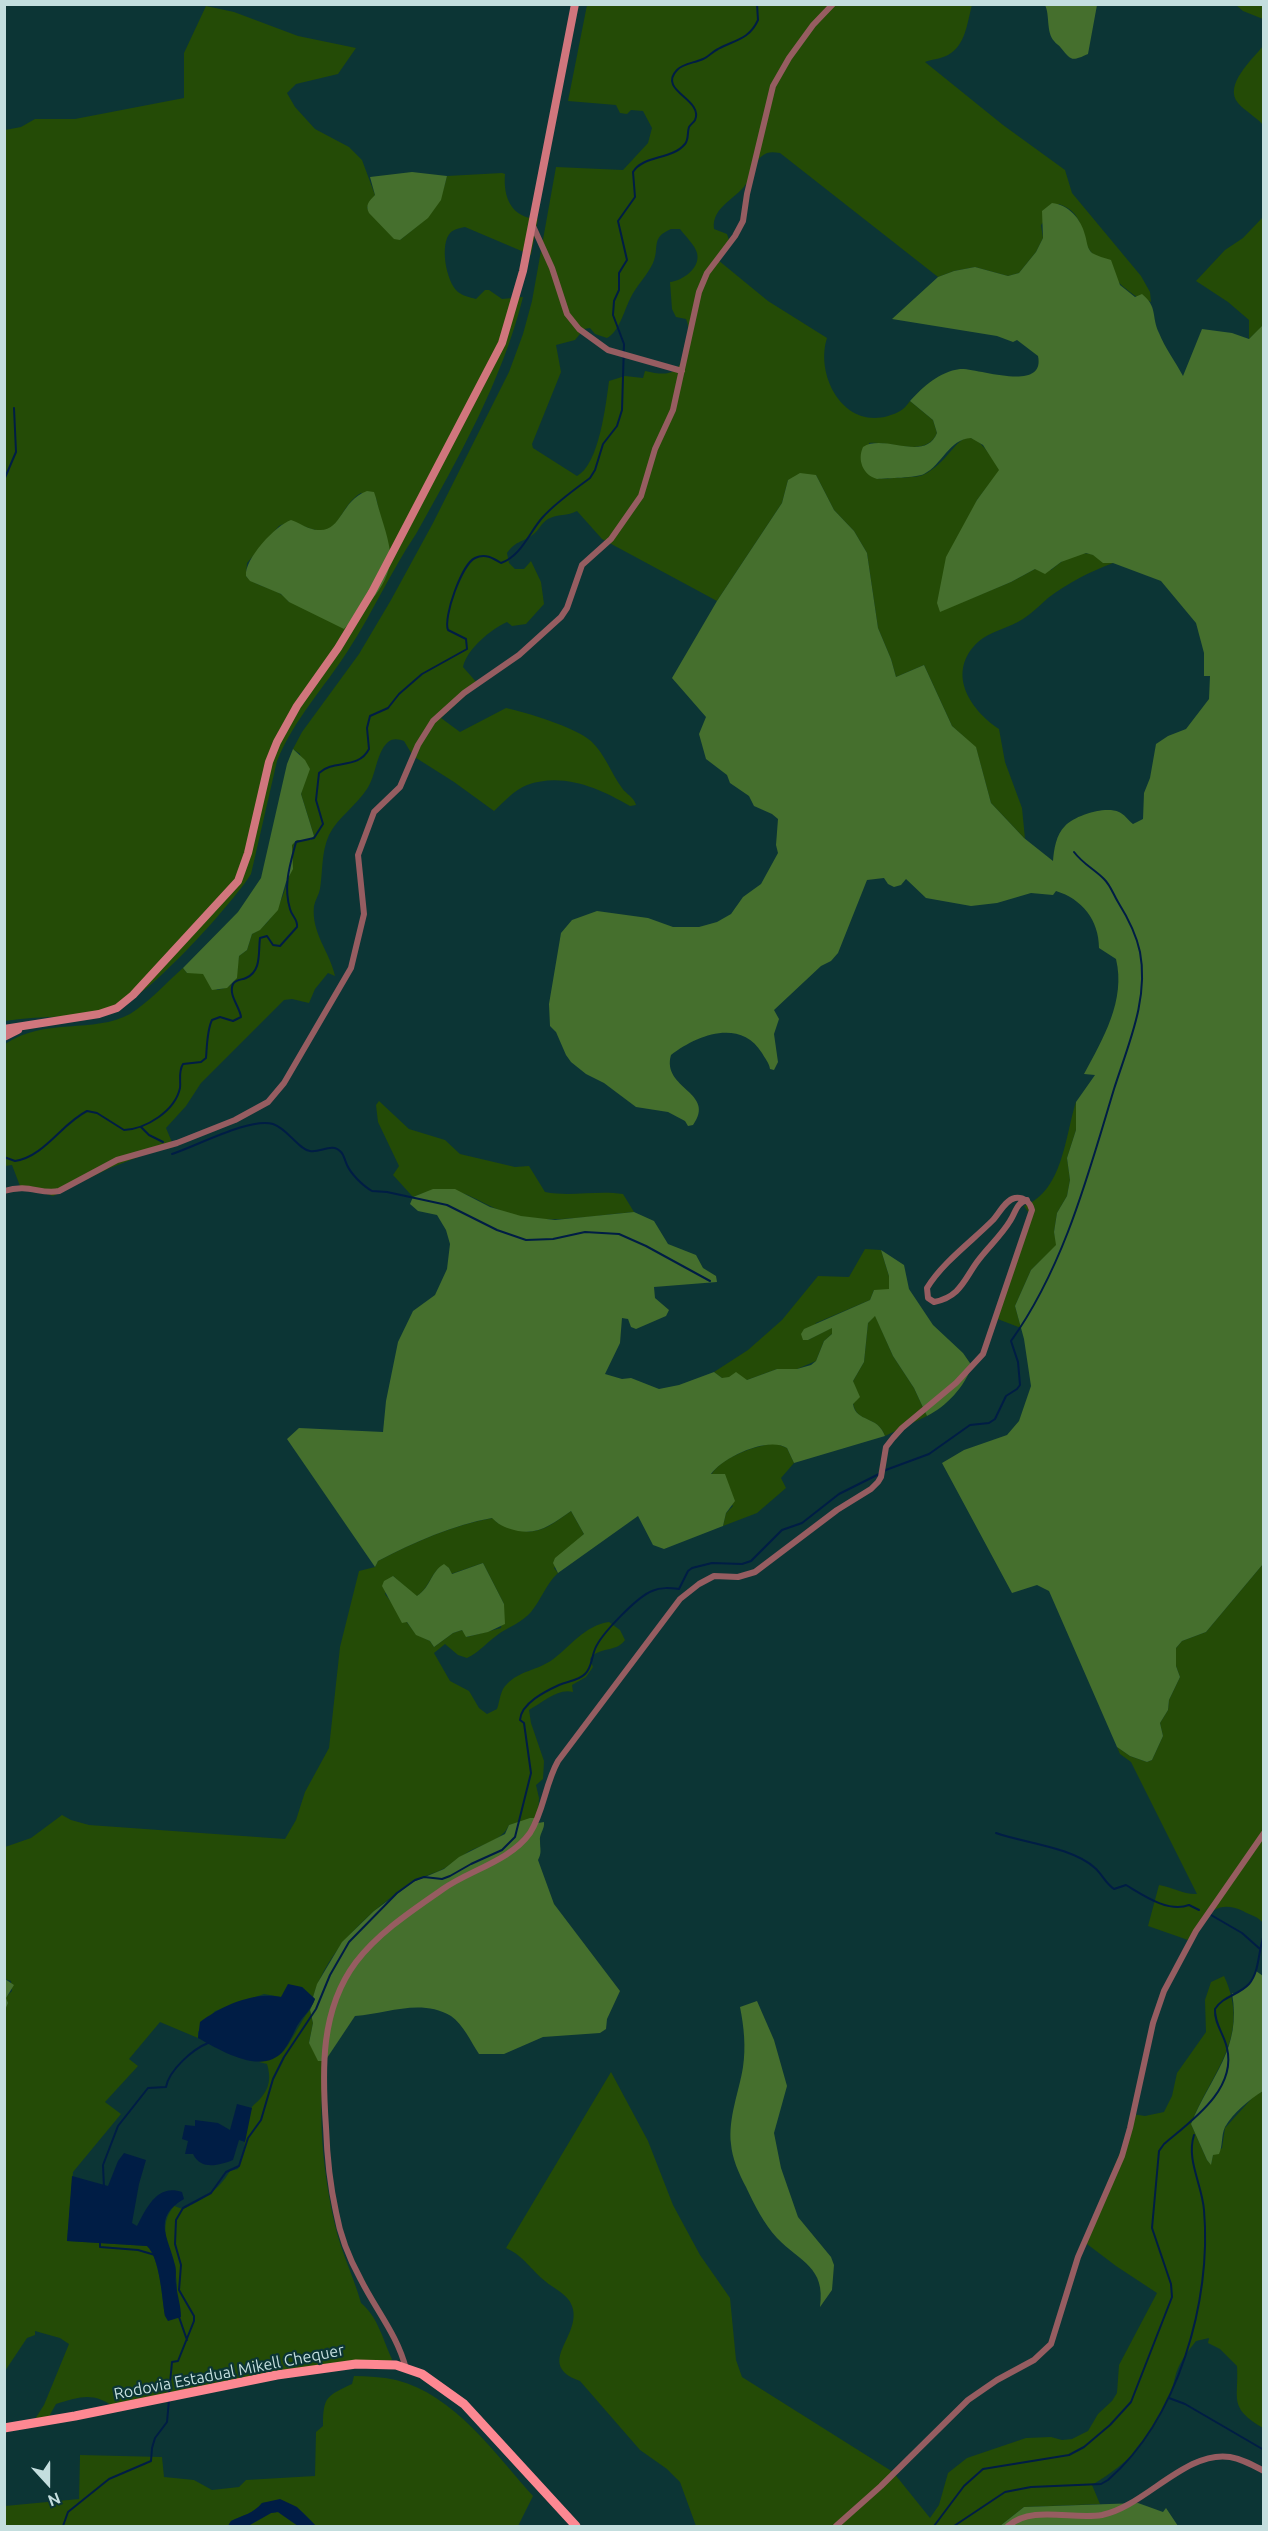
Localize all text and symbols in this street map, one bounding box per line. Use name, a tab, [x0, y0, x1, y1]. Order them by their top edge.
street label: Rodovia Estadual Mikell Chequer	[112, 2340, 346, 2404]
north arrow	[18, 2453, 78, 2513]
text: N	[46, 2489, 63, 2510]

